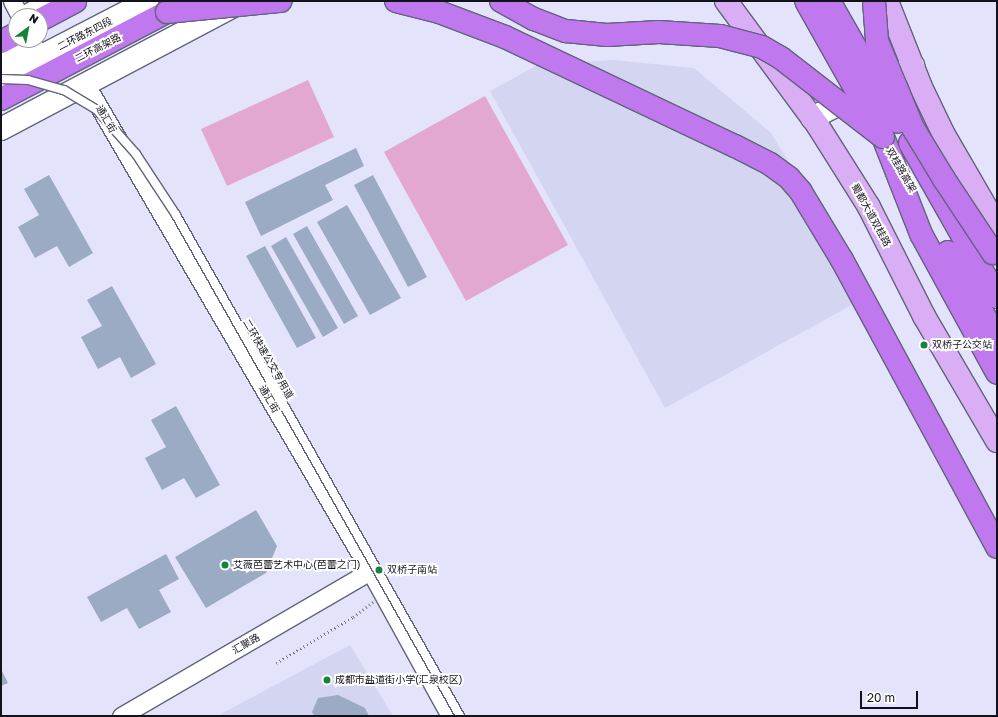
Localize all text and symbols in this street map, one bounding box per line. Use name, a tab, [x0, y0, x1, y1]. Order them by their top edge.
north arrow	[8, 8, 48, 48]
text: N	[27, 11, 41, 26]
street label: 二环路东四段	[56, 15, 114, 53]
street label: 二环高架路	[73, 31, 123, 65]
street label: 通汇街	[93, 103, 119, 135]
street label: 双桂路高架	[883, 145, 919, 195]
street label: 蜀都大道双桂路	[849, 181, 893, 249]
street label: 二环快速公交专用道	[240, 317, 296, 401]
place label: 双桥子公交站	[932, 339, 992, 351]
marker: 双桥子公交站	[919, 340, 929, 350]
street label: 通汇街	[256, 383, 282, 415]
place label: 艾薇芭蕾艺术中心(芭蕾之门)	[233, 559, 361, 571]
marker: 艾薇芭蕾艺术中心(芭蕾之门)	[220, 560, 230, 570]
place label: 双桥子南站	[387, 564, 437, 576]
marker: 双桥子南站	[374, 565, 384, 575]
street label: 汇聚路	[230, 631, 262, 657]
place label: 成都市盐道街小学(汇泉校区)	[335, 674, 463, 686]
marker: 成都市盐道街小学(汇泉校区)	[322, 675, 332, 685]
scale bar	[862, 683, 920, 709]
text: 20 m	[867, 690, 895, 705]

